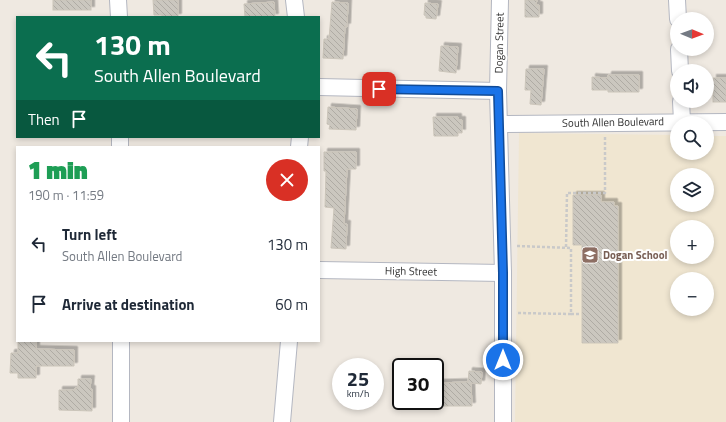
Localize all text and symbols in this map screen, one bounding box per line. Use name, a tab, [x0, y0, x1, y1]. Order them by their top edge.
street label: Dogan Street	[490, 12, 508, 74]
north arrow	[670, 12, 714, 56]
map controls	[670, 12, 714, 316]
text: 130 m	[94, 23, 171, 66]
icon: left	[28, 32, 80, 84]
text: South Allen Boulevard	[94, 62, 261, 89]
button: sound	[670, 64, 714, 108]
pin	[362, 72, 396, 106]
icon: arrive	[368, 78, 390, 100]
text: Then	[28, 108, 60, 131]
icon: arrive	[68, 108, 90, 130]
street label: South Allen Boulevard	[562, 113, 664, 131]
button: search	[670, 116, 714, 160]
text: 1 min	[28, 152, 88, 188]
button: close	[266, 159, 308, 201]
button: layers	[670, 168, 714, 212]
text: 190 m · 11:59	[28, 185, 104, 205]
button: +	[670, 220, 714, 264]
text: Turn left	[62, 223, 117, 246]
icon: left	[28, 233, 50, 255]
text: 130 m	[267, 233, 308, 256]
school or university icon: Dogan School	[580, 245, 600, 265]
text: South Allen Boulevard	[62, 246, 182, 266]
place label: Dogan School	[603, 247, 668, 263]
street label: High Street	[385, 263, 437, 279]
button: −	[670, 272, 714, 316]
icon: arrive	[28, 293, 50, 315]
text: Arrive at destination	[62, 293, 195, 316]
text: 60 m	[275, 293, 308, 316]
position arrow	[482, 339, 524, 381]
speed limit sign: 30	[392, 358, 444, 410]
text: 25	[347, 363, 369, 394]
text: km/h	[347, 386, 369, 401]

